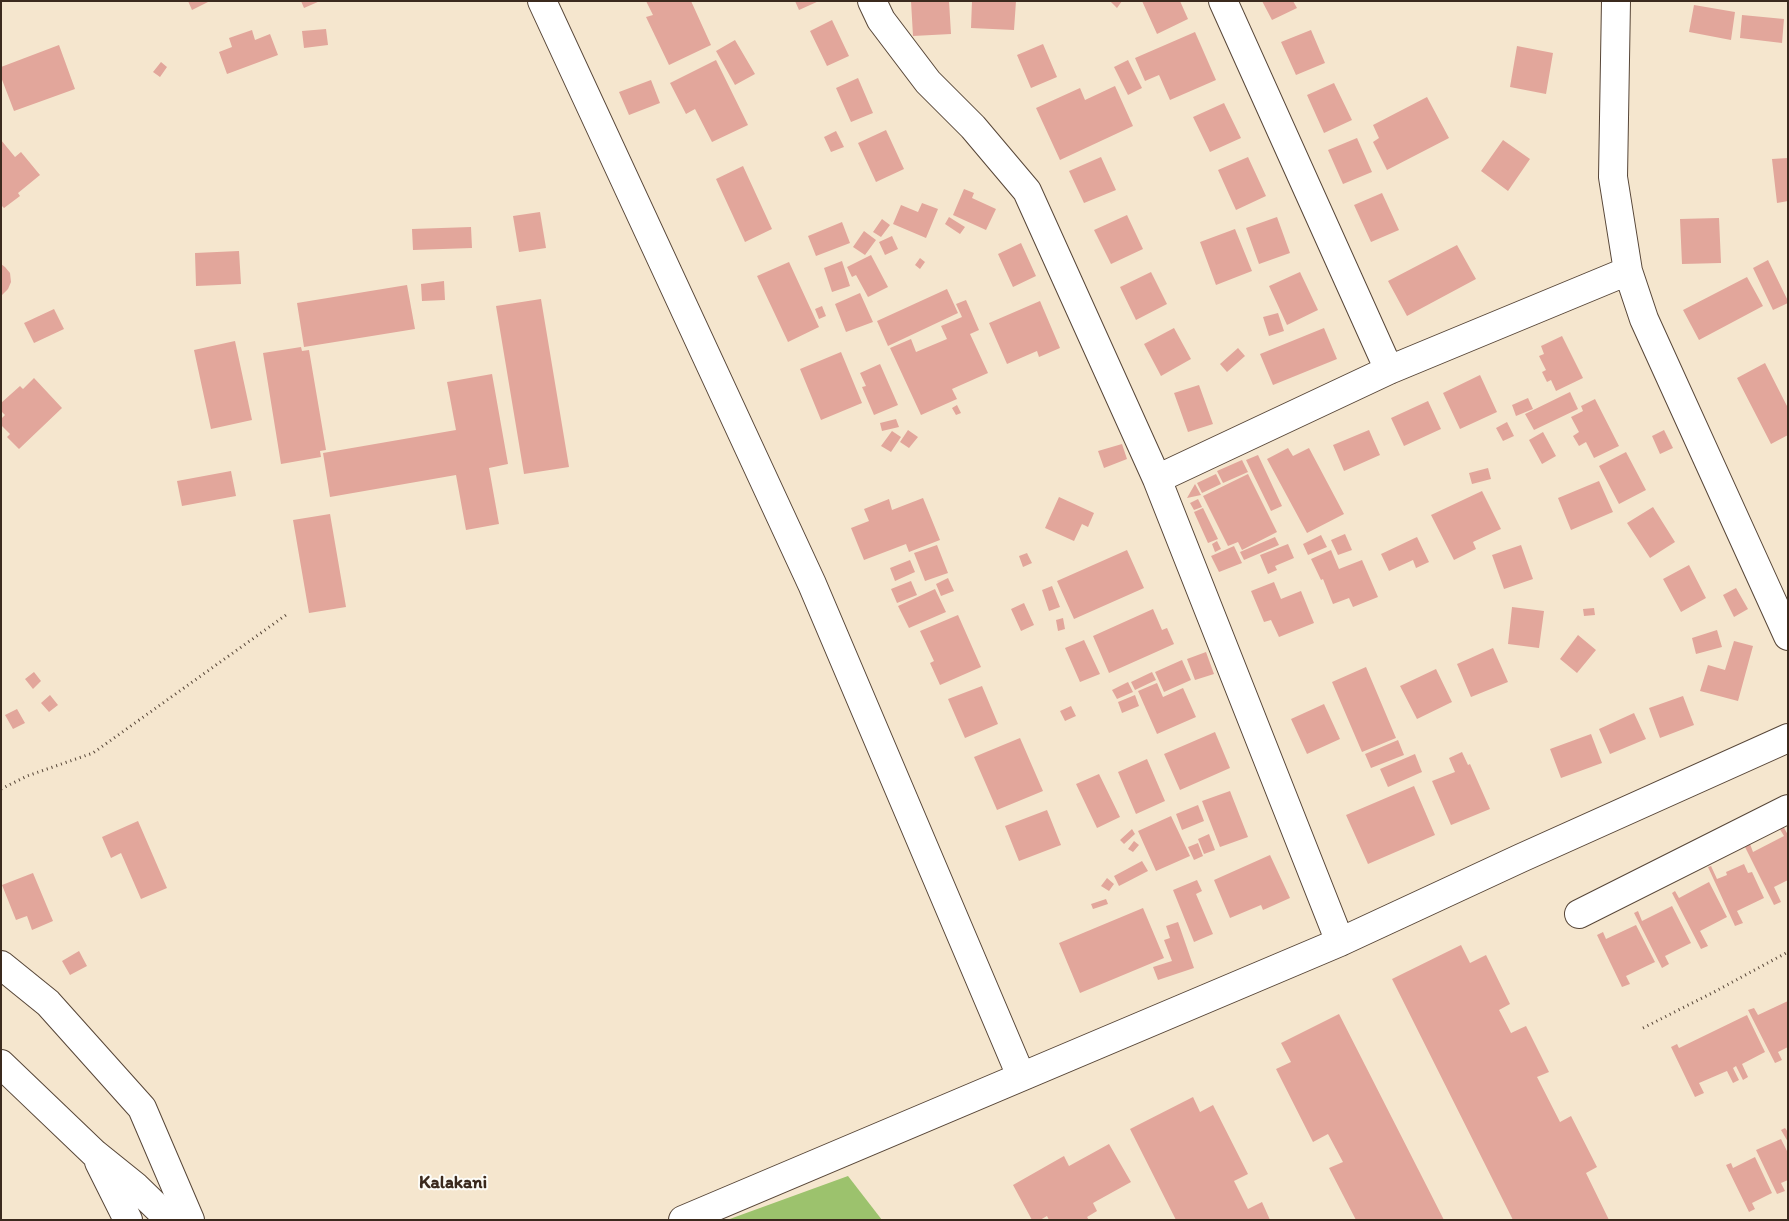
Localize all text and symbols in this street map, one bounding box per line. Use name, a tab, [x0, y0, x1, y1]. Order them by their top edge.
district label: Kalakani	[419, 1172, 487, 1194]

